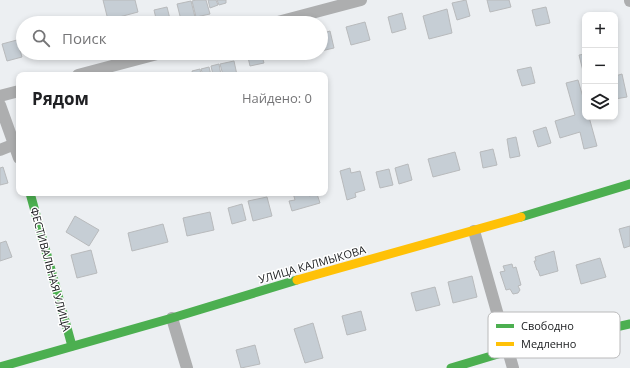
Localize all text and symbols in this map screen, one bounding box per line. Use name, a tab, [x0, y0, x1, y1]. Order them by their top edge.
map controls	[582, 12, 618, 120]
button: +	[582, 12, 618, 48]
search box	[16, 16, 328, 60]
icon: search	[30, 27, 52, 49]
text: Поиск	[62, 28, 106, 48]
button: −	[582, 48, 618, 84]
button: layers	[582, 84, 618, 120]
text: Рядом	[32, 87, 89, 110]
text: Найдено: 0	[242, 89, 312, 107]
street label: ФЕСТИВАЛЬНАЯ УЛИЦА	[27, 205, 75, 333]
street label: УЛИЦА КАЛМЫКОВА	[257, 242, 367, 286]
legend	[488, 312, 620, 358]
text: Свободно	[521, 318, 574, 333]
text: Медленно	[521, 336, 577, 351]

